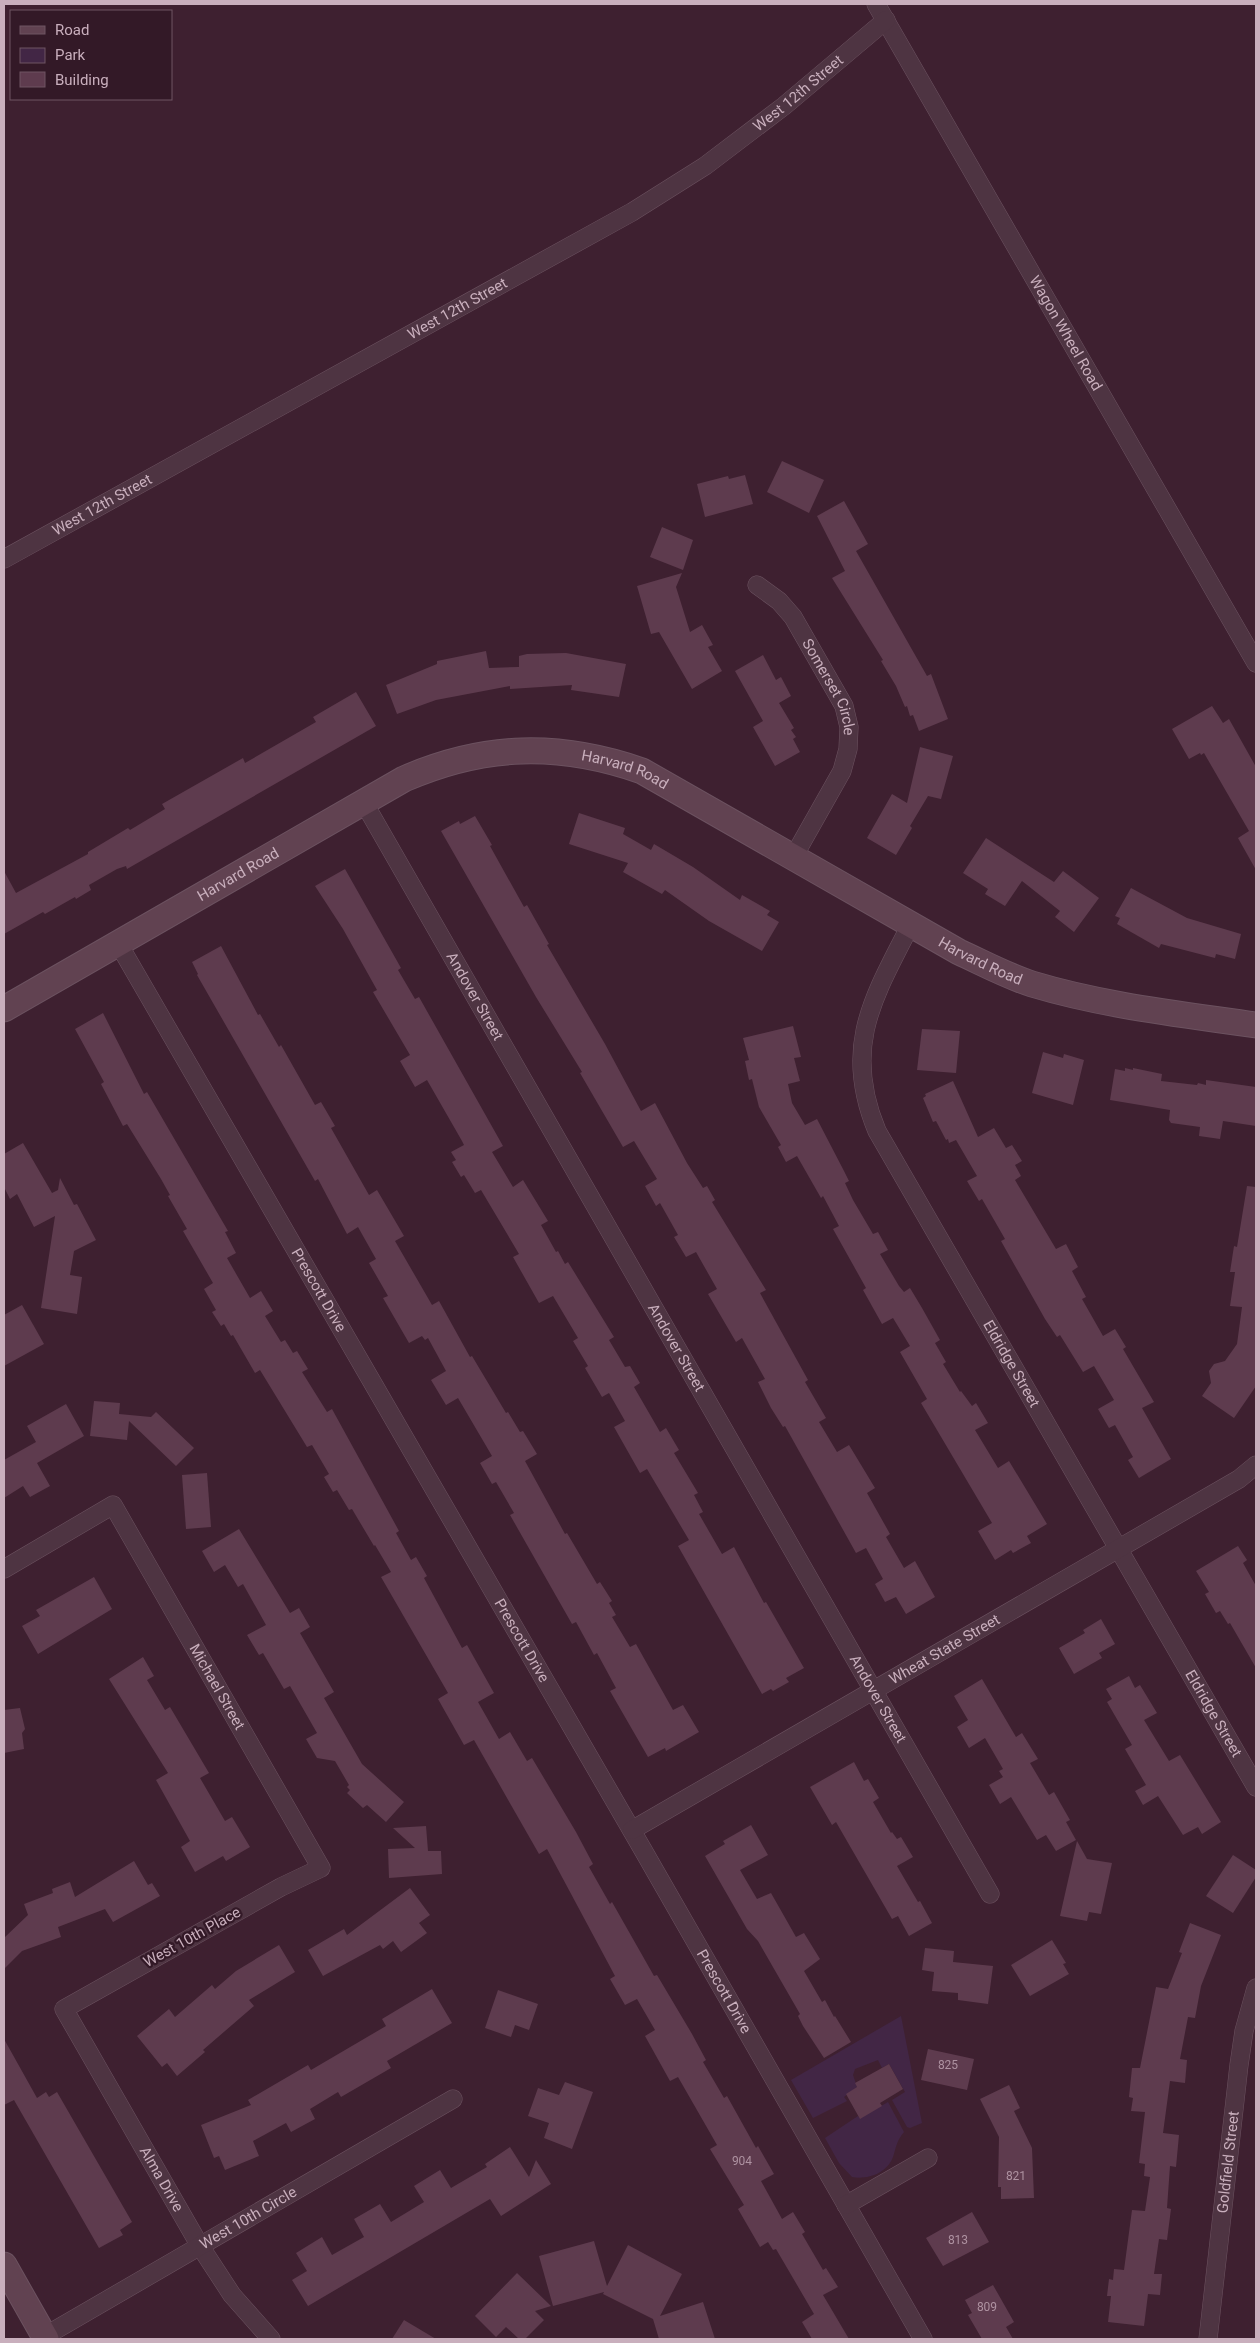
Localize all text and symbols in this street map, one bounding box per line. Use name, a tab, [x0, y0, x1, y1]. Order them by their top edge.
legend	[10, 10, 172, 100]
text: Road	[55, 21, 89, 39]
text: Park	[55, 46, 86, 64]
street label: West 12th Street	[750, 51, 847, 135]
text: Building	[55, 71, 109, 89]
street label: Wagon Wheel Road	[1026, 273, 1106, 394]
street label: West 12th Street	[405, 274, 510, 343]
street label: West 12th Street	[49, 470, 155, 540]
street label: Somerset Circle	[798, 636, 858, 736]
street label: Harvard Road	[580, 746, 671, 793]
street label: Harvard Road	[194, 844, 282, 905]
street label: Harvard Road	[935, 933, 1025, 989]
street label: Andover Street	[443, 949, 507, 1043]
street label: Prescott Drive	[288, 1245, 350, 1335]
street label: Andover Street	[644, 1300, 709, 1395]
street label: Eldridge Street	[979, 1317, 1044, 1411]
street label: Prescott Drive	[490, 1595, 553, 1686]
street label: Wheat State Street	[886, 1610, 1003, 1688]
street label: Michael Street	[186, 1641, 249, 1733]
street label: Andover Street	[846, 1652, 910, 1746]
street label: Eldridge Street	[1181, 1667, 1246, 1760]
street label: West 10th Place	[140, 1903, 244, 1971]
street label: Prescott Drive	[693, 1946, 755, 2037]
house number: 825	[938, 2058, 958, 2072]
street label: Goldfield Street	[1213, 2110, 1243, 2214]
street label: Alma Drive	[136, 2143, 187, 2215]
house number: 904	[732, 2154, 752, 2168]
house number: 821	[1006, 2169, 1026, 2183]
street label: West 10th Circle	[197, 2183, 300, 2253]
house number: 813	[948, 2233, 968, 2247]
house number: 809	[977, 2300, 997, 2314]

